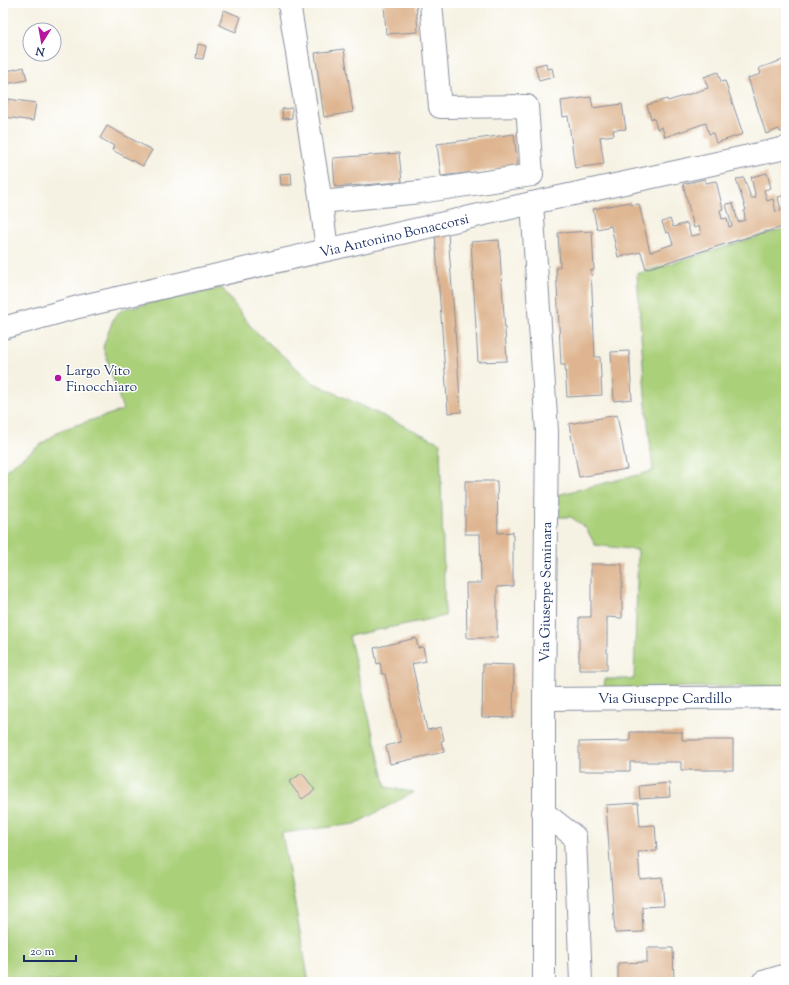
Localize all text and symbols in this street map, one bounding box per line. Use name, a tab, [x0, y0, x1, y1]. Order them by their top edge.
north arrow	[22, 22, 62, 62]
text: N	[34, 42, 47, 60]
street label: Via Antonino Bonaccorsi	[318, 210, 471, 264]
place label: Largo Vito Finocchiaro	[66, 362, 138, 398]
marker: Largo Vito Finocchiaro	[53, 373, 63, 383]
street label: Via Giuseppe Seminara	[536, 521, 558, 663]
street label: Via Giuseppe Cardillo	[598, 690, 732, 710]
scale bar	[24, 937, 76, 963]
text: 20 m	[30, 943, 55, 961]

